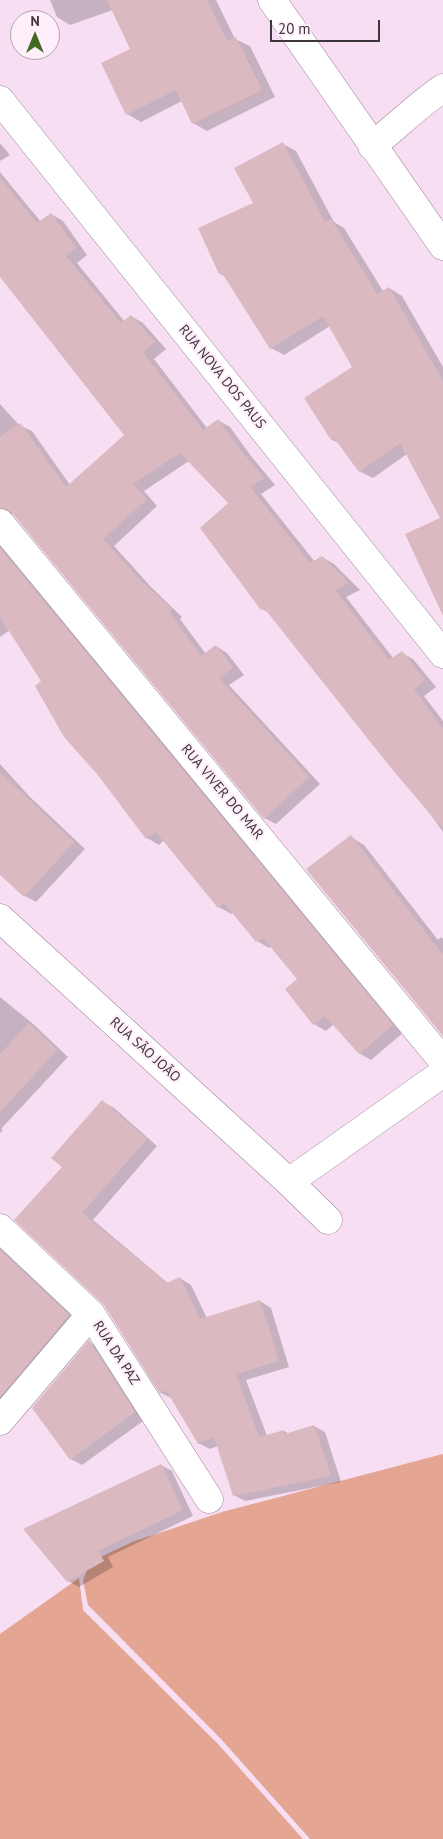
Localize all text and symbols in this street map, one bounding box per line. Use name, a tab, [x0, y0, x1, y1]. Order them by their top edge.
north arrow	[10, 10, 60, 60]
scale bar	[273, 10, 383, 42]
text: N	[30, 12, 40, 30]
text: 20 m	[278, 19, 311, 38]
street label: RUA NOVA DOS PAUS	[175, 322, 269, 432]
street label: RUA VIVER DO MAR	[177, 741, 267, 843]
street label: RUA SÃO JOÃO	[106, 1014, 184, 1086]
street label: RUA DA PAZ	[89, 1318, 143, 1388]

